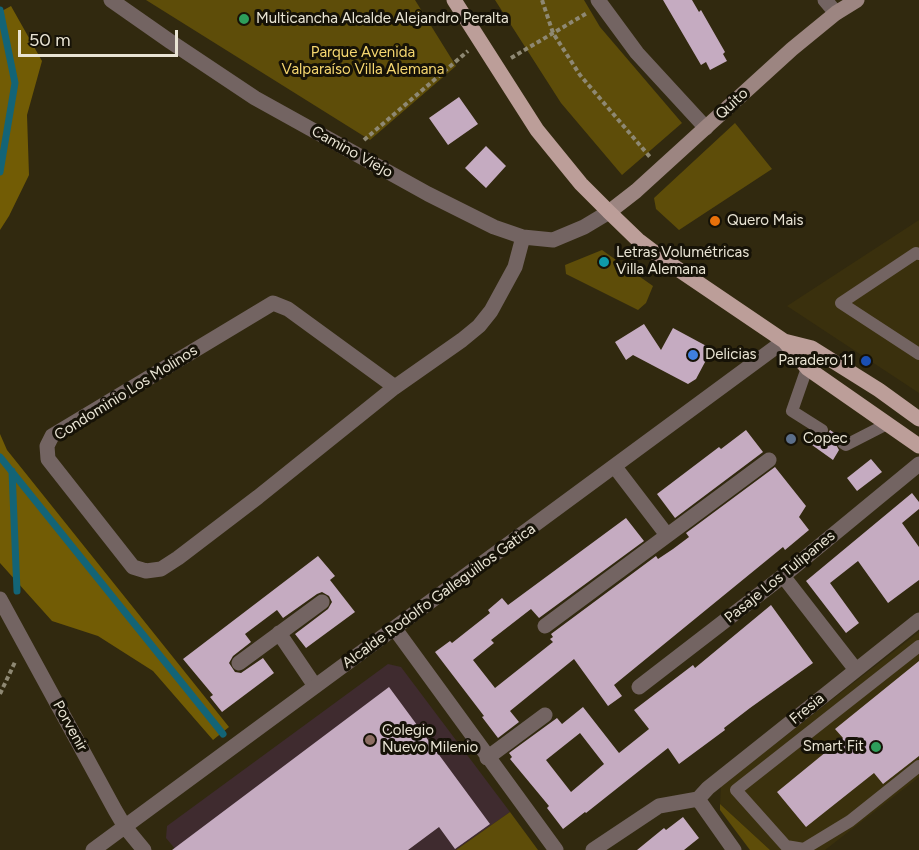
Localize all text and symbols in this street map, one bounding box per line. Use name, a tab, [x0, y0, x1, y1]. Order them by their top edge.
place label: Multicancha Alcalde Alejandro Peralta	[256, 10, 509, 28]
marker: Multicancha Alcalde Alejandro Peralta	[237, 12, 251, 26]
scale bar	[21, 18, 182, 56]
text: 50 m	[29, 29, 71, 51]
park label: Parque Avenida Valparaíso Villa Alemana	[282, 44, 444, 79]
street label: Quito	[712, 84, 752, 124]
street label: Camino Viejo	[308, 122, 396, 182]
place label: Quero Mais	[727, 212, 804, 230]
marker: Quero Mais	[708, 214, 722, 228]
place label: Letras Volumétricas Villa Alemana	[616, 244, 749, 279]
marker: Letras Volumétricas Villa Alemana	[597, 255, 611, 269]
street label: Condominio Los Molinos	[51, 342, 201, 444]
place label: Delicias	[705, 346, 757, 364]
marker: Delicias	[686, 348, 700, 362]
place label: Paradero 11	[778, 352, 854, 370]
marker: Paradero 11	[859, 354, 873, 368]
place label: Copec	[803, 430, 848, 448]
marker: Copec	[784, 432, 798, 446]
street label: Alcalde Rodolfo Galleguillos Gatica	[339, 520, 539, 672]
street label: Pasaje Los Tulipanes	[721, 527, 839, 627]
street label: Fresia	[786, 690, 828, 728]
street label: Porvenir	[49, 698, 91, 754]
place label: Colegio Nuevo Milenio	[382, 722, 478, 757]
marker: Colegio Nuevo Milenio	[363, 733, 377, 747]
place label: Smart Fit	[803, 738, 864, 756]
marker: Smart Fit	[869, 740, 883, 754]

